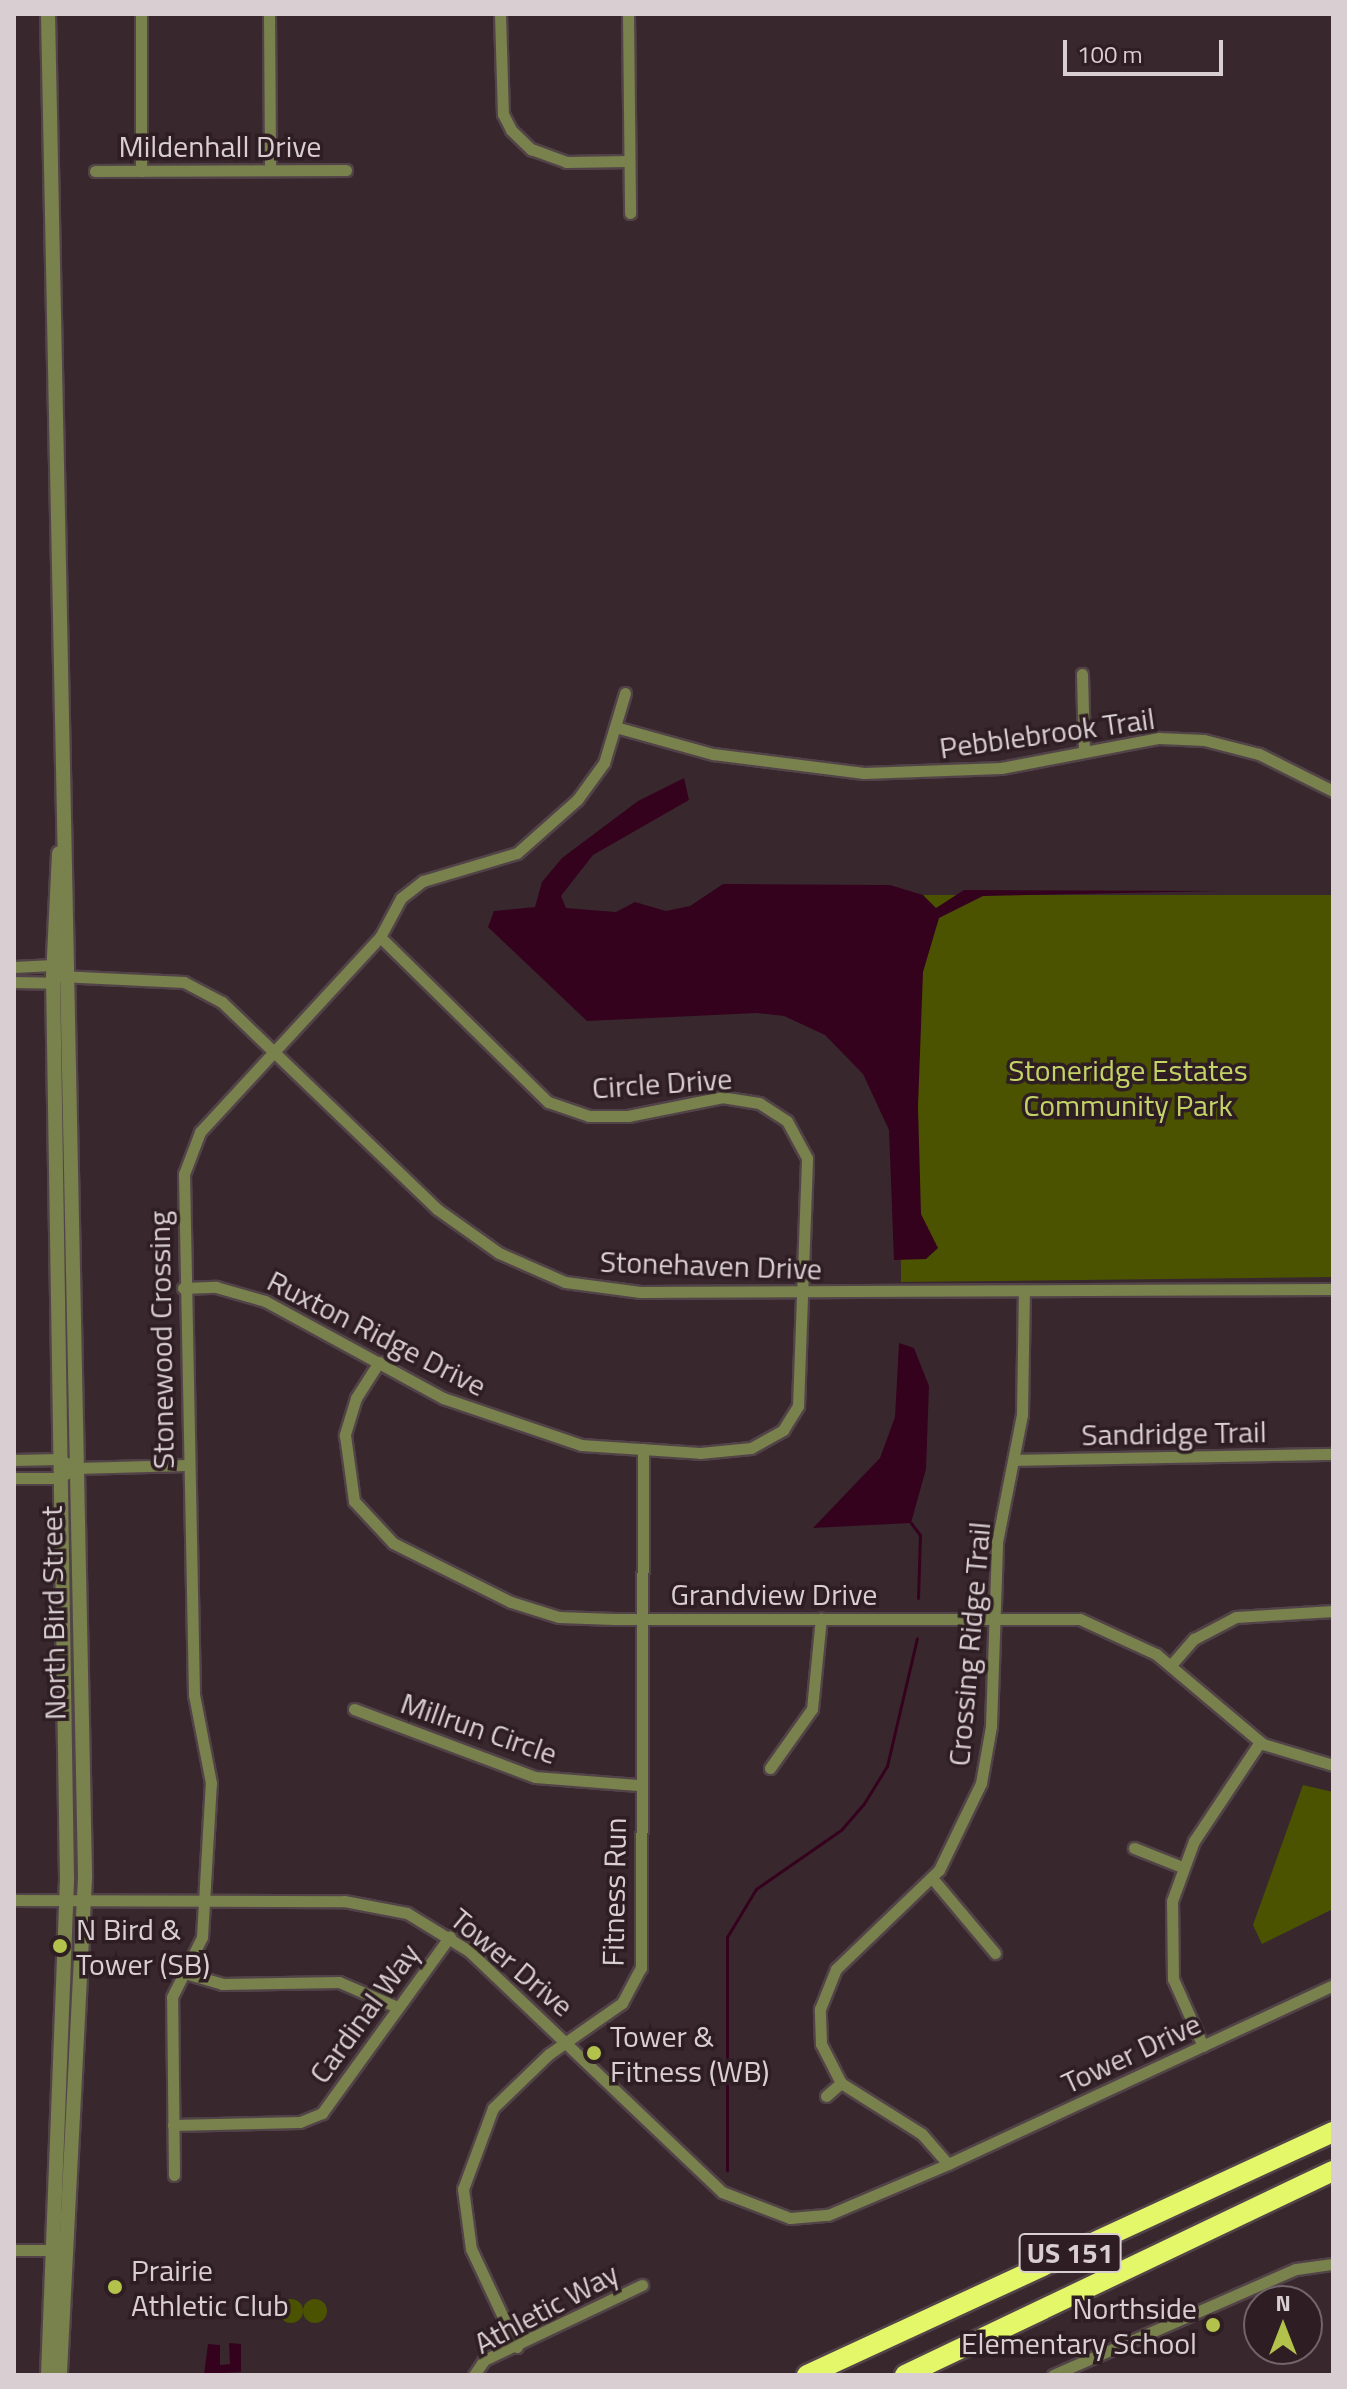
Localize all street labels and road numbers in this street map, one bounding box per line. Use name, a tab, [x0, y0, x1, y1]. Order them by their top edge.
street label: Mildenhall Drive	[118, 128, 322, 164]
street label: Pebblebrook Trail	[937, 700, 1157, 766]
street label: Circle Drive	[591, 1060, 733, 1106]
street label: Stonewood Crossing	[141, 1210, 181, 1470]
street label: Stonehaven Drive	[599, 1243, 823, 1287]
street label: Ruxton Ridge Drive	[262, 1262, 492, 1404]
street label: Sandridge Trail	[1081, 1413, 1267, 1453]
street label: North Bird Street	[33, 1505, 73, 1721]
street label: Crossing Ridge Trail	[940, 1520, 998, 1768]
street label: Grandview Drive	[671, 1576, 877, 1612]
street label: Millrun Circle	[396, 1684, 562, 1772]
street label: Fitness Run	[595, 1817, 633, 1967]
street label: Tower Drive	[443, 1900, 581, 2024]
street label: Cardinal Way	[301, 1936, 427, 2090]
street label: Tower Drive	[1056, 2005, 1206, 2101]
road number: US 151	[1018, 2229, 1122, 2277]
street label: Athletic Way	[468, 2255, 624, 2361]

